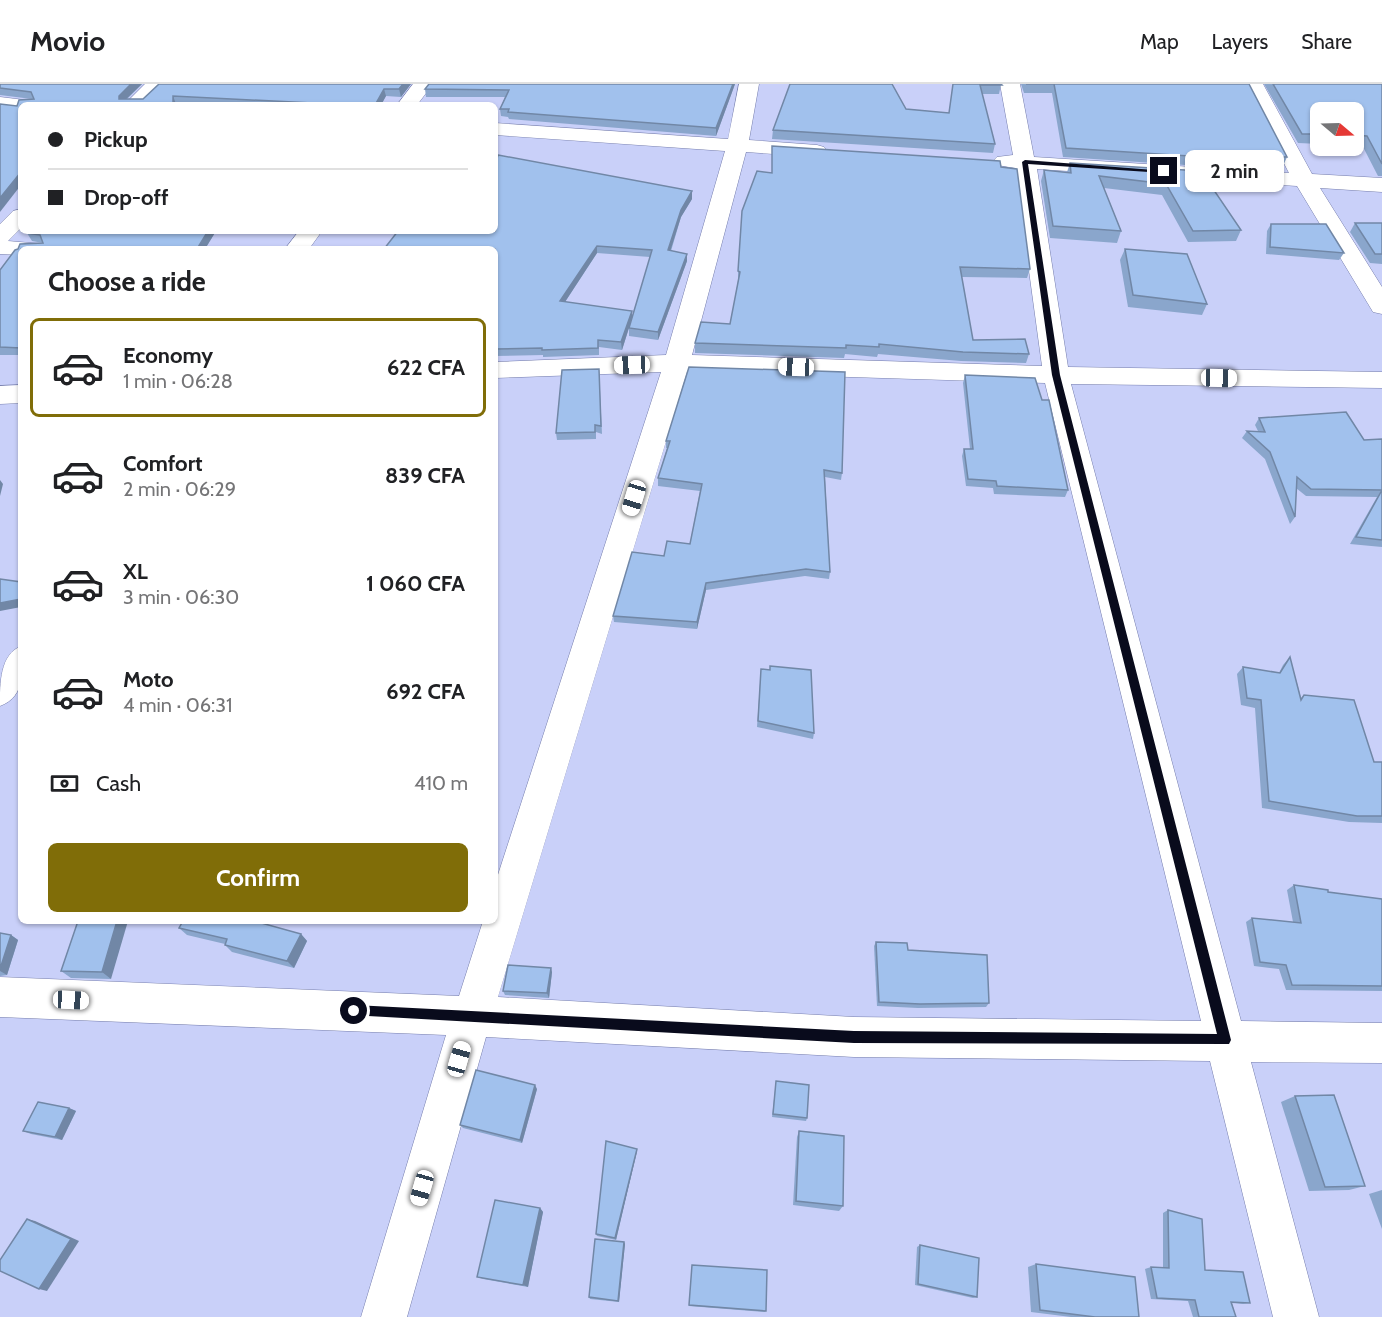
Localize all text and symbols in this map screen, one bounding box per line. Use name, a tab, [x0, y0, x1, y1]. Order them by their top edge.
text: Movio	[30, 24, 105, 58]
text: Map	[1140, 29, 1179, 54]
text: Layers	[1212, 29, 1268, 54]
text: Share	[1301, 29, 1352, 54]
north arrow	[1310, 102, 1364, 156]
map controls	[1310, 102, 1364, 156]
text: Pickup	[84, 126, 148, 153]
callout: 2 min	[1185, 150, 1284, 192]
route end	[1150, 157, 1177, 184]
text: 2 min	[1210, 159, 1259, 183]
text: Drop-off	[84, 184, 168, 211]
text: Choose a ride	[48, 265, 206, 298]
icon: car	[51, 341, 105, 395]
text: Economy	[123, 342, 213, 369]
text: 622 CFA	[387, 354, 465, 381]
car	[614, 355, 650, 375]
car	[778, 357, 814, 377]
text: 1 min · 06:28	[123, 369, 233, 393]
car	[1201, 369, 1237, 387]
icon: car	[51, 449, 105, 503]
text: Comfort	[123, 450, 202, 477]
text: 839 CFA	[385, 462, 465, 489]
text: 2 min · 06:29	[123, 477, 236, 501]
car	[620, 478, 648, 518]
icon: car	[51, 557, 105, 611]
text: XL	[123, 558, 148, 585]
text: 1 060 CFA	[366, 570, 465, 597]
text: 3 min · 06:30	[123, 585, 239, 609]
icon: car	[51, 665, 105, 719]
text: Moto	[123, 666, 174, 693]
text: 692 CFA	[386, 678, 465, 705]
text: 4 min · 06:31	[123, 693, 233, 717]
icon: cash	[48, 767, 81, 800]
text: Cash	[96, 770, 141, 797]
text: 410 m	[414, 771, 468, 795]
button: Confirm	[48, 843, 468, 912]
car	[53, 990, 89, 1010]
route start	[340, 997, 367, 1024]
car	[445, 1039, 473, 1079]
car	[408, 1168, 436, 1208]

